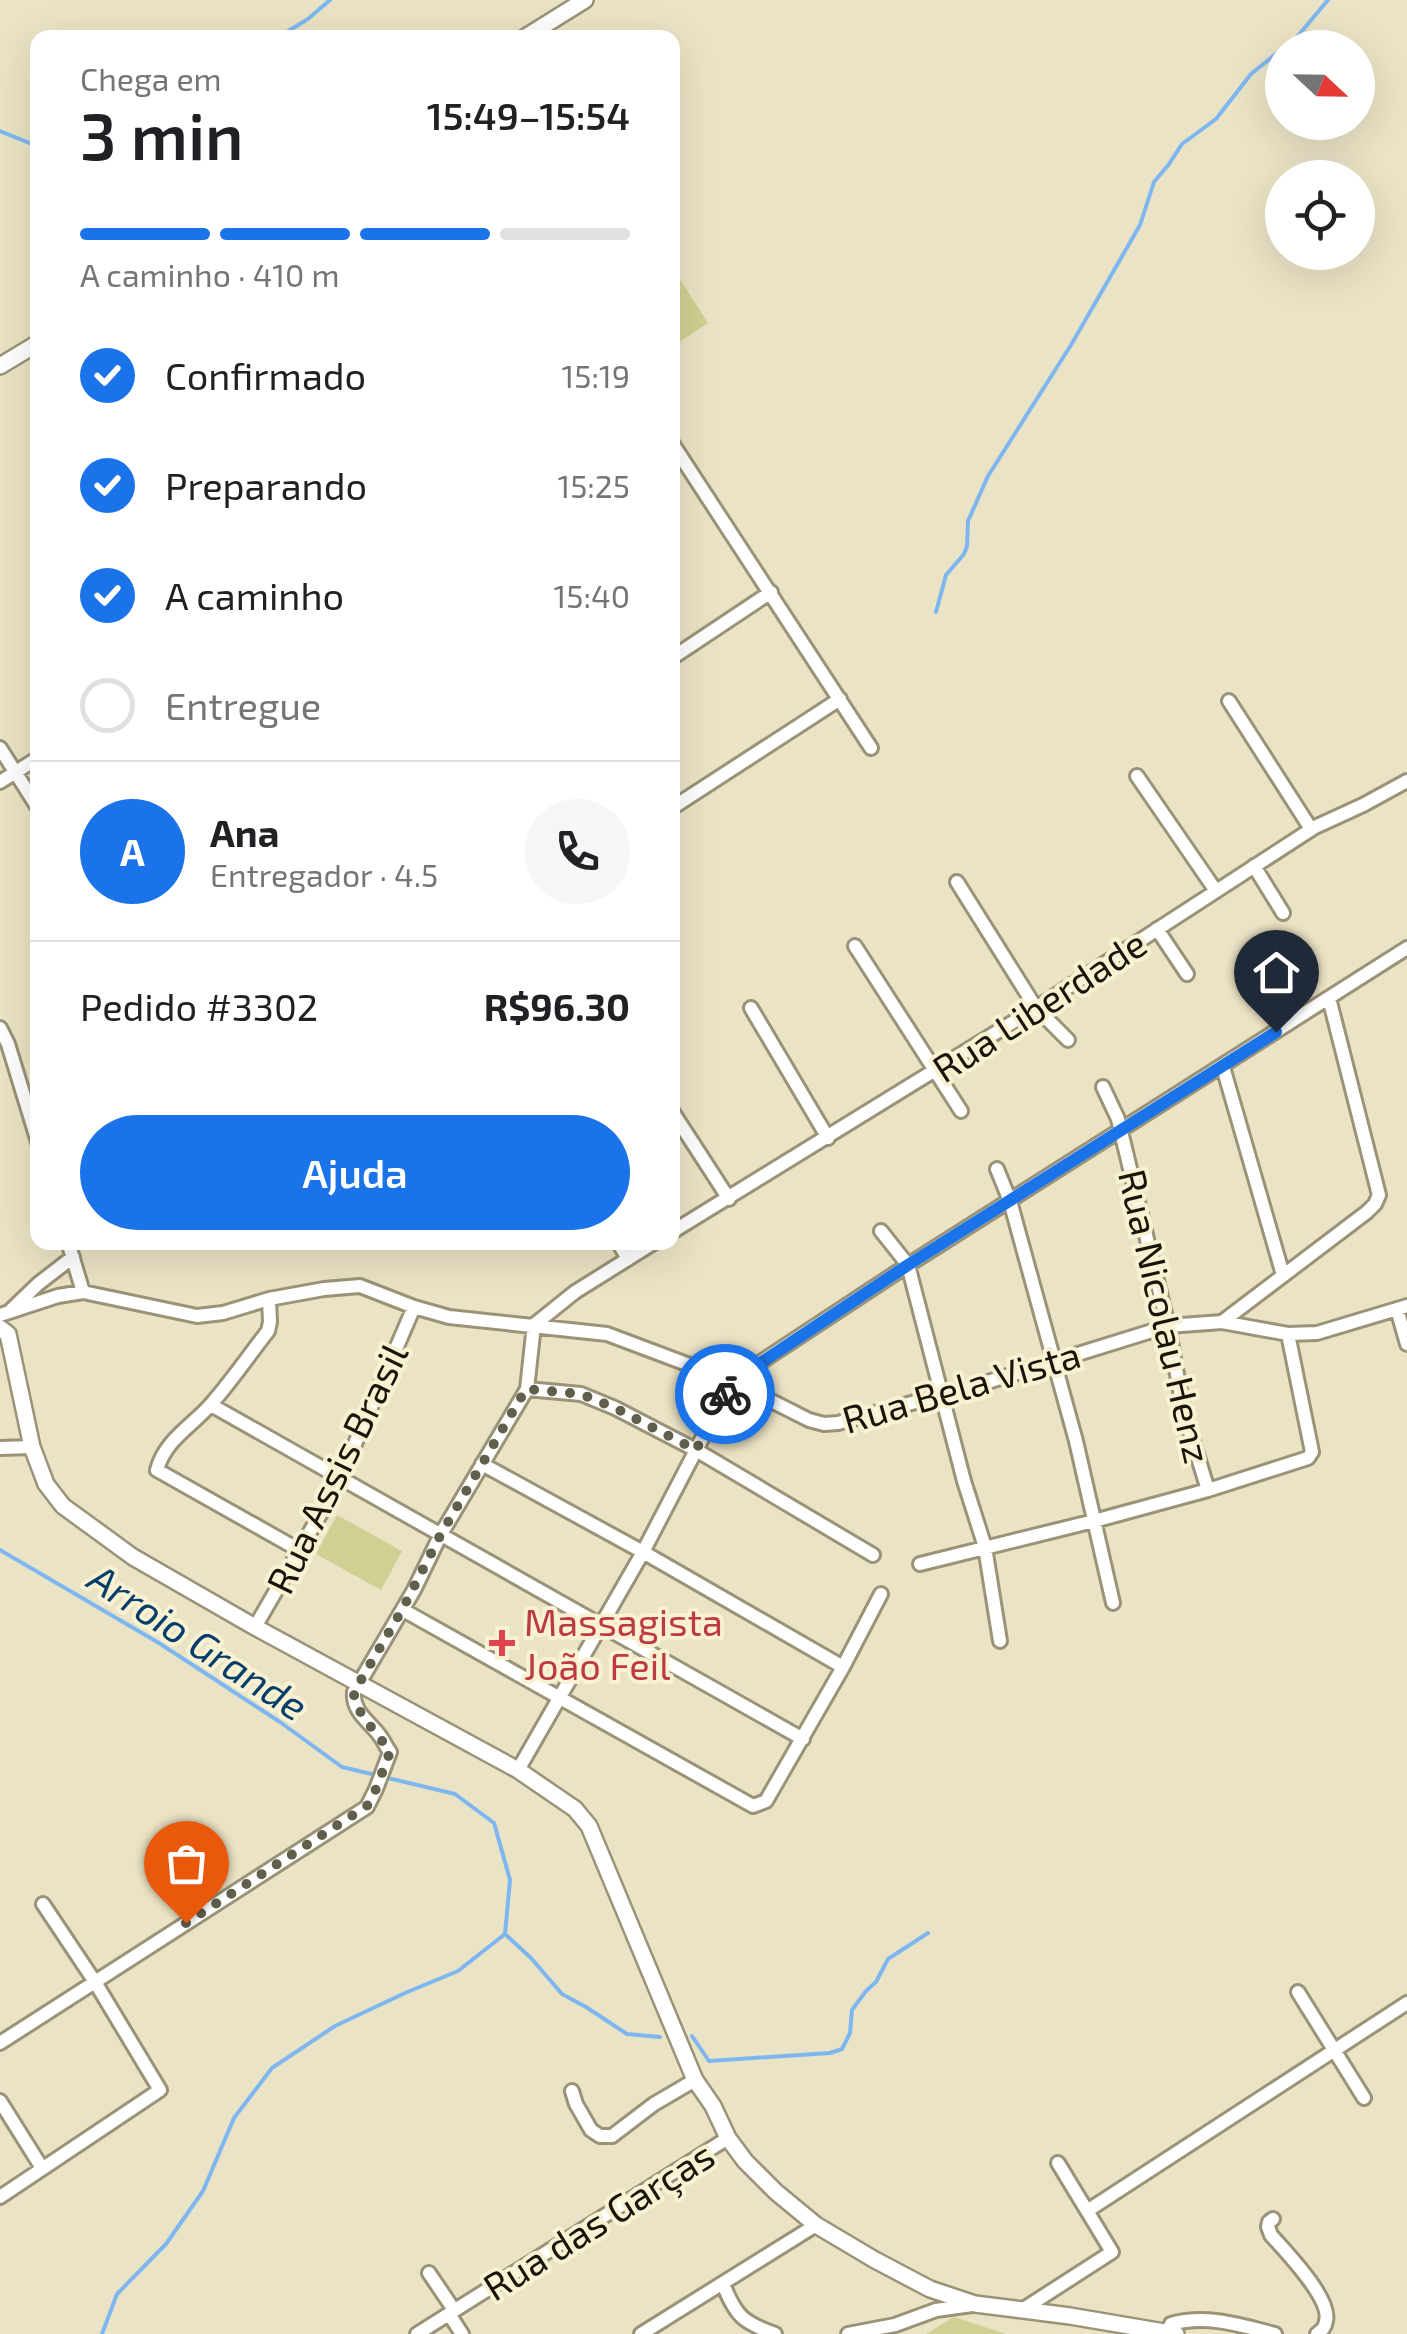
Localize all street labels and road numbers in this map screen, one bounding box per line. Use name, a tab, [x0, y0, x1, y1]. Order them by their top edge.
street label: Rua Liberdade	[924, 919, 1154, 1091]
street label: Rua Nicolau Henz	[1110, 1165, 1222, 1467]
street label: Rua Bela Vista	[837, 1330, 1085, 1442]
street label: Rua Assis Brasil	[256, 1335, 416, 1601]
street label: Rua das Garças	[474, 2131, 722, 2310]

